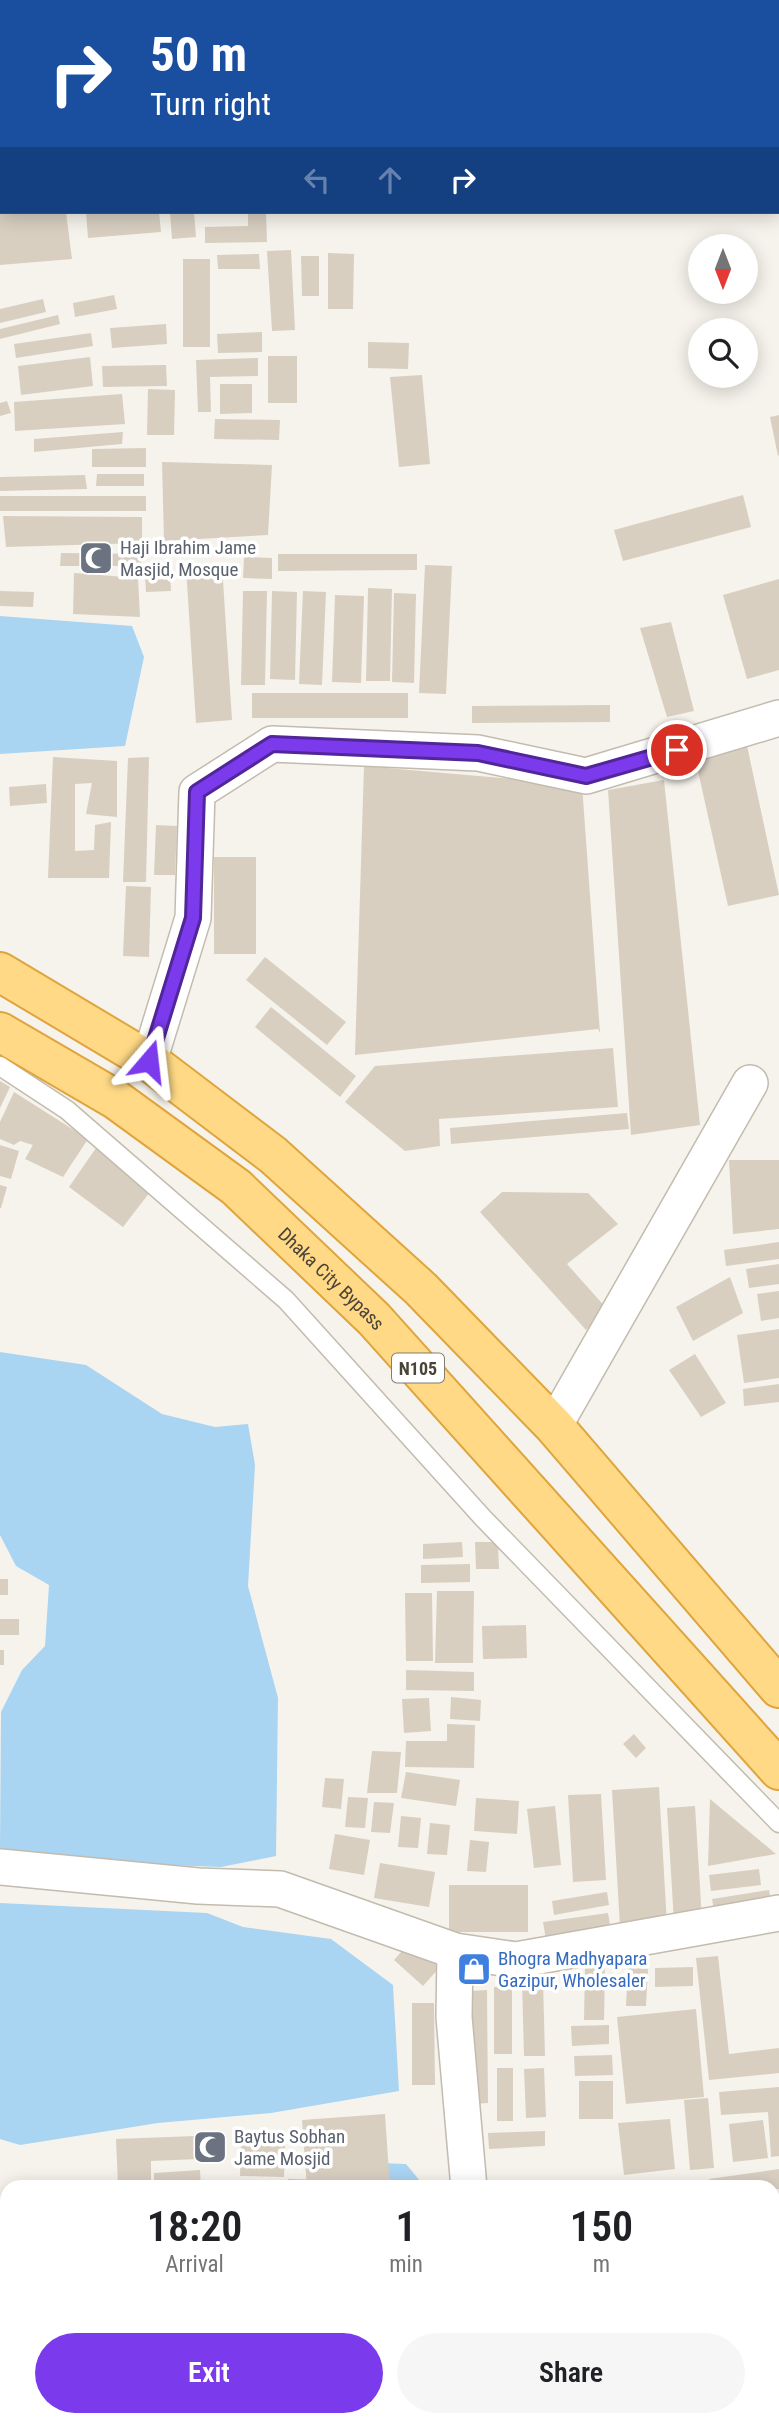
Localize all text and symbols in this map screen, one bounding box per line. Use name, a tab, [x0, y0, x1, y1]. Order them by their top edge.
text: 50 m	[150, 26, 247, 83]
icon: right	[35, 28, 126, 119]
text: Turn right	[150, 85, 271, 123]
icon: left	[298, 161, 336, 199]
icon: ahead	[371, 161, 409, 199]
icon: right	[444, 161, 482, 199]
north arrow	[688, 234, 758, 304]
map controls	[688, 234, 758, 388]
button: search	[688, 318, 758, 388]
place label: Haji Ibrahim Jame Masjid, Mosque	[120, 536, 256, 581]
mosque icon: Haji Ibrahim Jame Masjid, Mosque	[77, 539, 115, 577]
pin	[647, 720, 707, 780]
icon: arrive	[658, 731, 696, 769]
position arrow	[112, 1024, 186, 1098]
street label: Dhaka City Bypass	[274, 1222, 390, 1335]
road number: N105	[392, 1353, 444, 1382]
place label: Bhogra Madhyapara Gazipur, Wholesaler	[498, 1947, 647, 1992]
shop icon: Bhogra Madhyapara Gazipur, Wholesaler	[455, 1950, 493, 1988]
place label: Baytus Sobhan Jame Mosjid	[234, 2125, 345, 2170]
mosque icon: Baytus Sobhan Jame Mosjid	[191, 2128, 229, 2166]
text: 18:20	[147, 2202, 242, 2251]
text: 1	[396, 2202, 417, 2251]
text: 150	[570, 2202, 633, 2251]
text: Arrival	[165, 2251, 224, 2278]
text: min	[389, 2251, 423, 2278]
text: m	[593, 2251, 610, 2278]
button: Exit	[35, 2333, 383, 2413]
button: Share	[397, 2333, 745, 2413]

